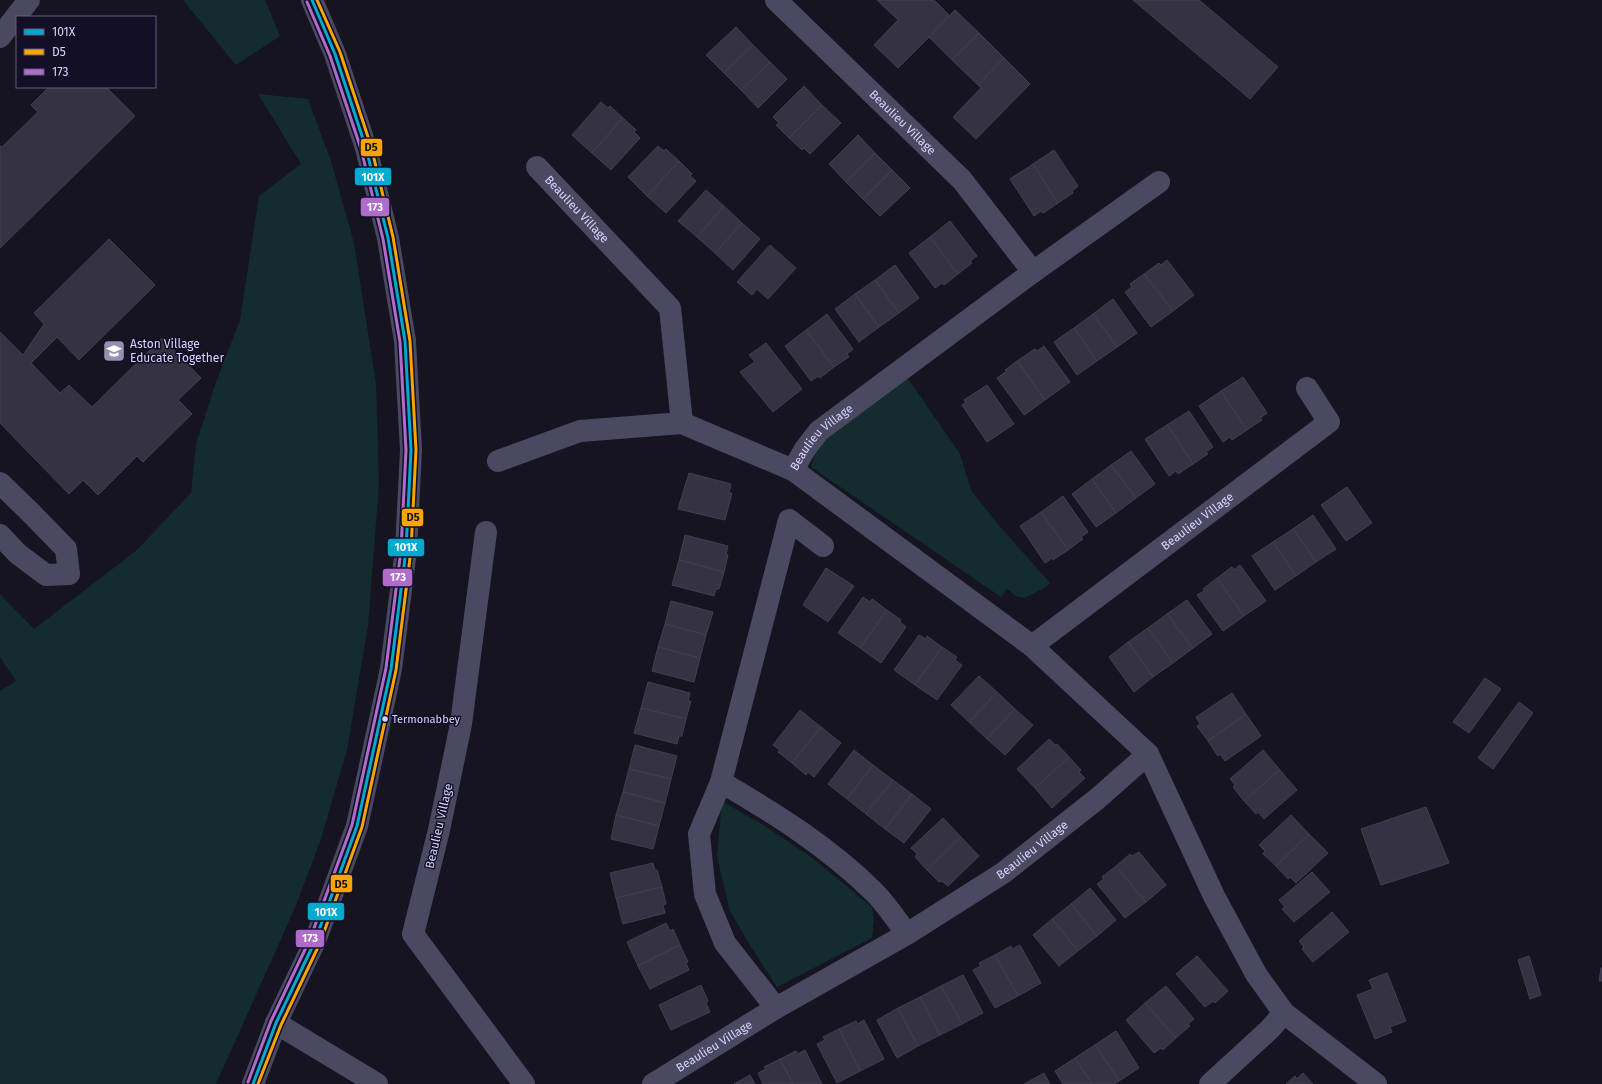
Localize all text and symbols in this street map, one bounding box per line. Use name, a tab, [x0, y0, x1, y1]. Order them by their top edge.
legend	[16, 16, 156, 88]
text: 101X	[52, 25, 76, 39]
text: D5	[52, 45, 66, 59]
text: 173	[52, 65, 68, 79]
street label: Beaulieu Village	[866, 87, 939, 158]
line badge: D5	[360, 138, 383, 157]
text: D5	[364, 141, 378, 154]
line badge: 101X	[354, 167, 392, 186]
text: 101X	[362, 171, 385, 184]
street label: Beaulieu Village	[542, 173, 612, 246]
line badge: 173	[360, 197, 390, 217]
text: 173	[367, 201, 383, 214]
place label: Aston Village Educate Together	[130, 337, 224, 365]
school or university icon: Aston Village Educate Together	[101, 338, 127, 364]
street label: Beaulieu Village	[787, 401, 856, 473]
street label: Beaulieu Village	[1158, 490, 1236, 553]
line badge: D5	[401, 508, 424, 527]
text: D5	[406, 511, 420, 524]
line badge: 101X	[387, 538, 425, 557]
text: 101X	[395, 541, 418, 554]
line badge: 173	[382, 568, 413, 587]
text: 173	[390, 571, 406, 584]
place label: Termonabbey	[392, 713, 461, 726]
marker: Termonabbey	[380, 714, 390, 724]
street label: Beaulieu Village	[422, 782, 456, 870]
street label: Beaulieu Village	[994, 818, 1071, 882]
line badge: D5	[330, 874, 353, 893]
text: D5	[334, 878, 348, 891]
line badge: 101X	[307, 902, 345, 921]
text: 101X	[315, 906, 338, 919]
line badge: 173	[295, 929, 325, 948]
text: 173	[302, 932, 318, 945]
street label: Beaulieu Village	[674, 1017, 755, 1075]

